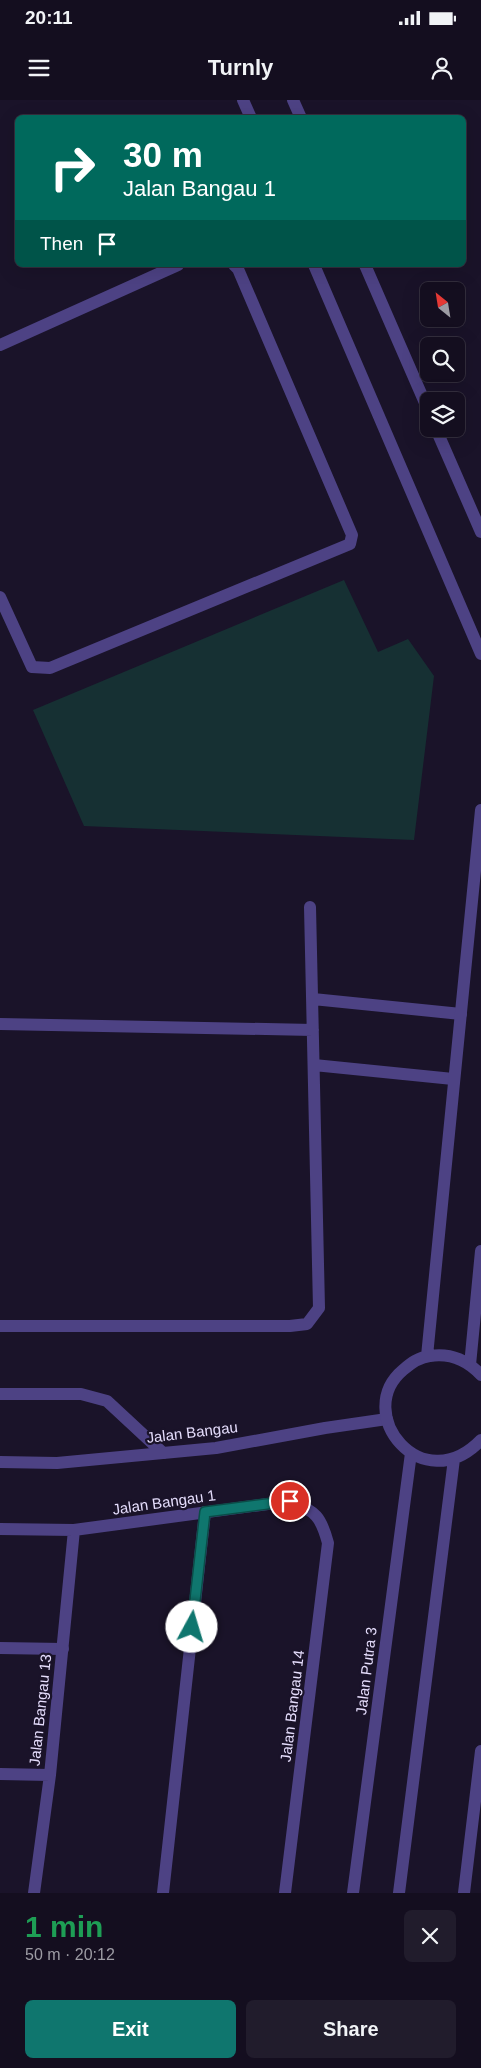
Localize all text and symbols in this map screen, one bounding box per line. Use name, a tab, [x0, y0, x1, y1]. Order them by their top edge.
text: 20:11	[25, 7, 73, 28]
icon: menu	[25, 54, 53, 82]
icon: person	[428, 54, 456, 82]
text: Turnly	[208, 55, 273, 80]
icon: right	[40, 135, 105, 200]
text: 30 m	[123, 135, 203, 174]
text: Jalan Bangau 1	[123, 176, 276, 201]
icon: arrive	[93, 230, 121, 258]
text: Then	[40, 233, 83, 254]
north arrow	[420, 282, 465, 328]
map controls	[420, 282, 465, 437]
button: search	[420, 337, 465, 382]
button: layers	[420, 392, 465, 437]
street label: Jalan Bangau	[145, 1418, 239, 1446]
pin	[269, 1480, 311, 1522]
street label: Jalan Bangau 1	[111, 1486, 217, 1518]
icon: arrive	[276, 1487, 304, 1515]
position arrow	[165, 1600, 217, 1652]
street label: Jalan Putra 3	[352, 1626, 380, 1716]
street label: Jalan Bangau 14	[277, 1649, 307, 1763]
street label: Jalan Bangau 13	[26, 1653, 54, 1767]
text: 1 min	[25, 1910, 103, 1943]
button: close	[404, 1910, 456, 1962]
text: 50 m · 20:12	[25, 1946, 115, 1963]
button: Exit	[25, 2000, 236, 2058]
button: Share	[246, 2000, 456, 2058]

